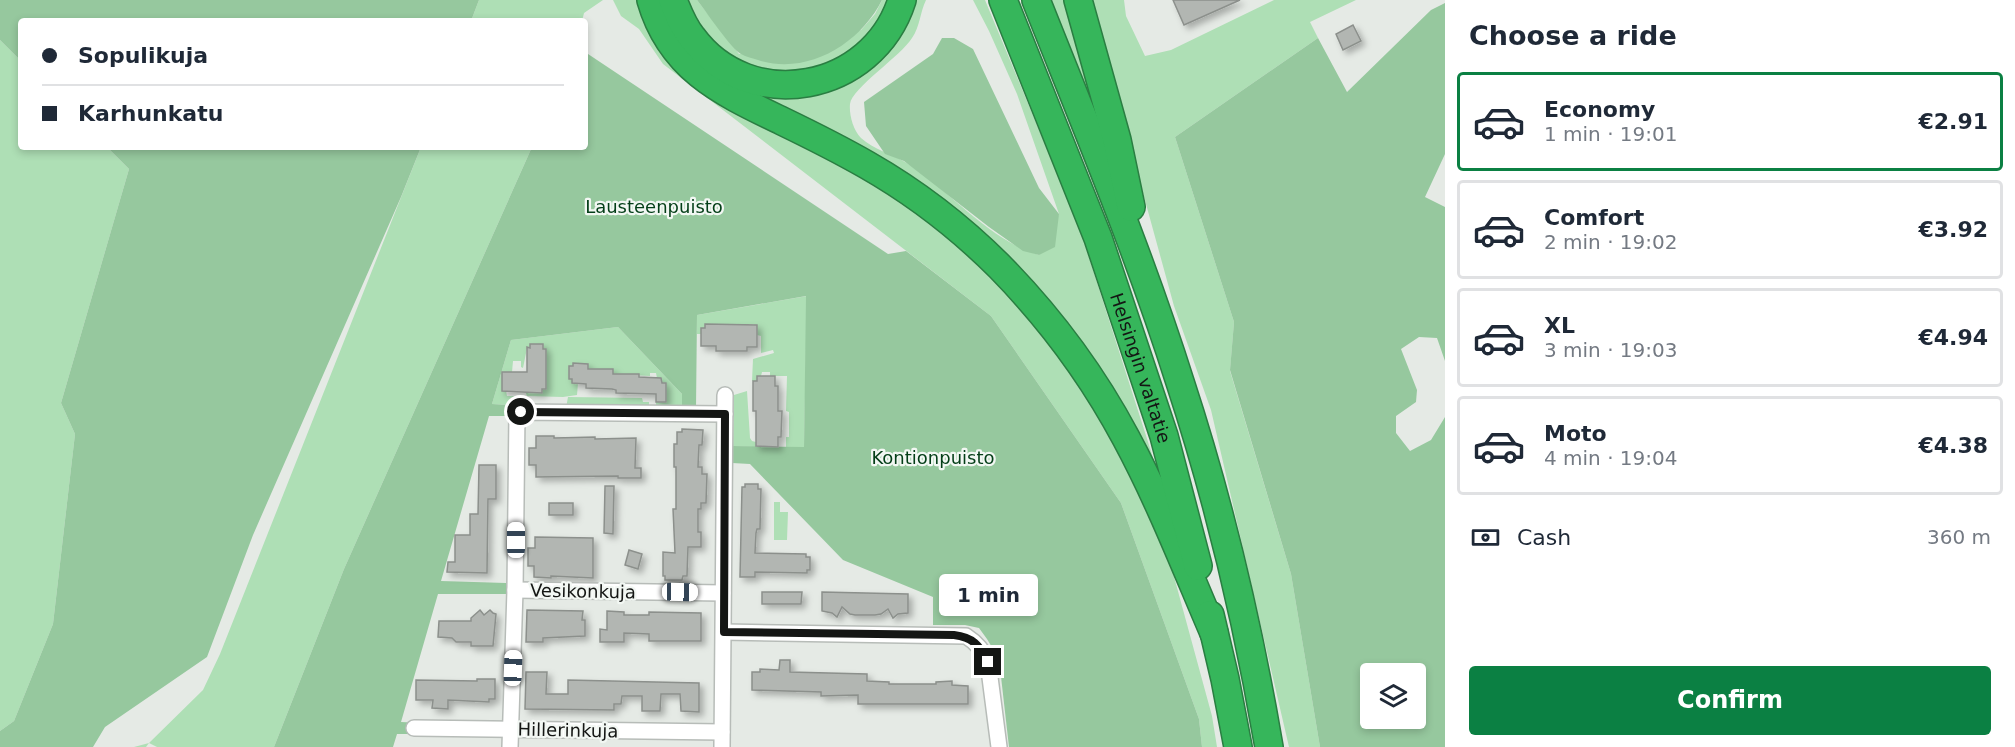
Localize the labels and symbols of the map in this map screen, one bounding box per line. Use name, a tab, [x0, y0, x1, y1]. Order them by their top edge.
park label: Lausteenpuisto	[585, 196, 723, 217]
street label: Helsingin valtatie	[1106, 290, 1176, 445]
route start	[507, 398, 534, 425]
park label: Kontionpuisto	[871, 447, 995, 468]
car	[507, 522, 525, 558]
callout: 1 min	[938, 575, 1038, 617]
street label: Vesikonkuja	[530, 580, 636, 602]
car	[662, 583, 698, 601]
route end	[974, 648, 1001, 675]
car	[503, 650, 523, 686]
street label: Hillerinkuja	[517, 719, 619, 741]

